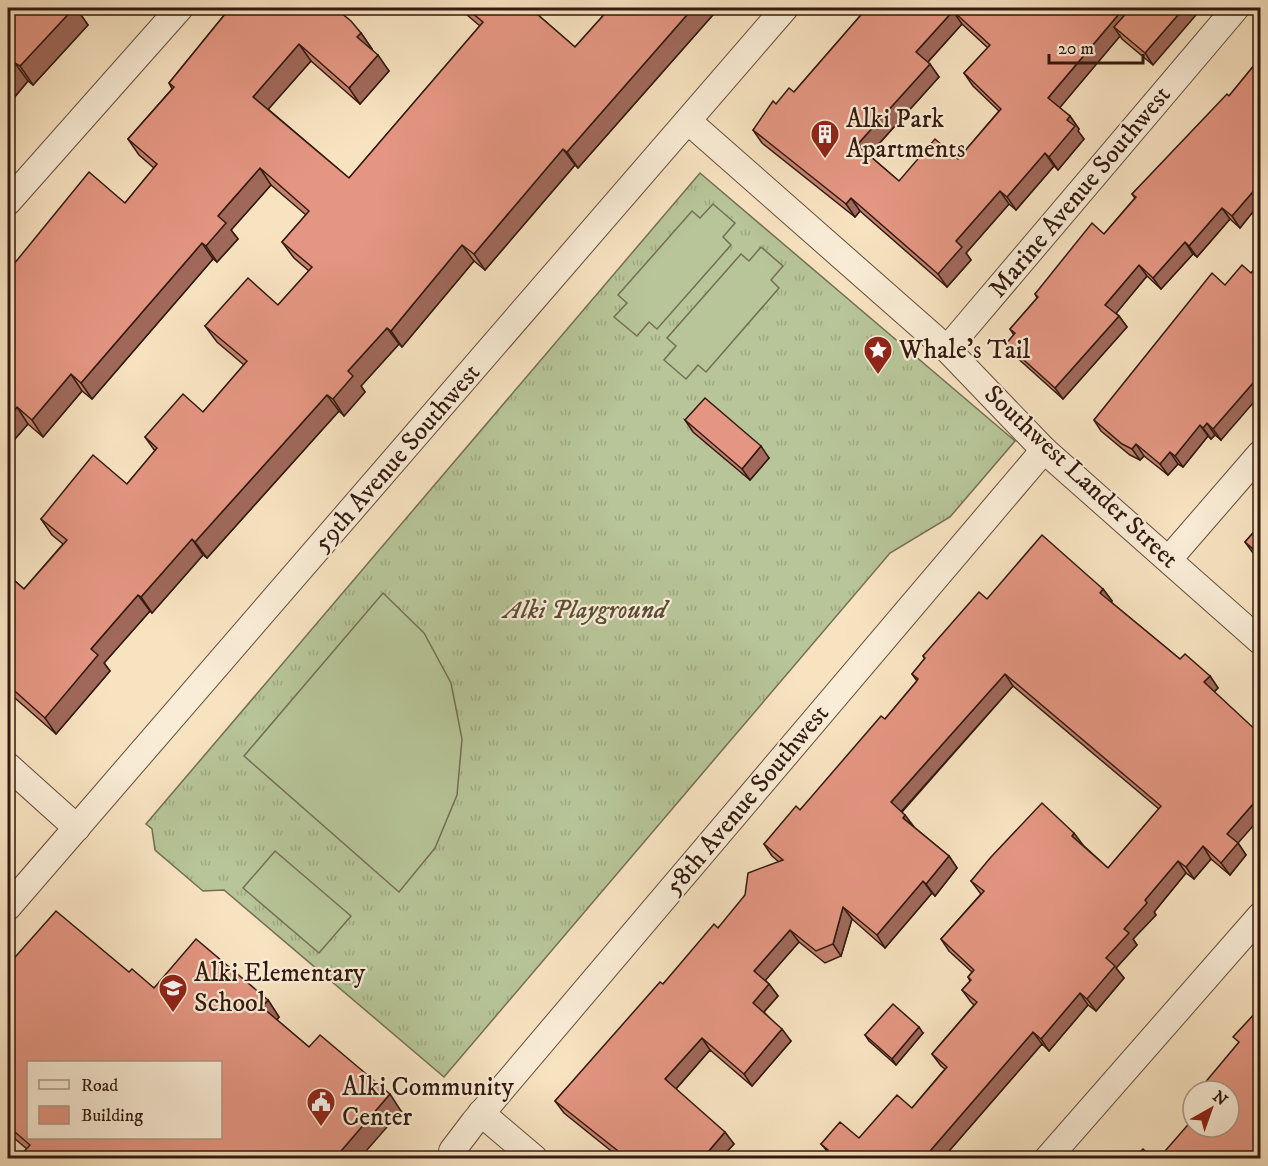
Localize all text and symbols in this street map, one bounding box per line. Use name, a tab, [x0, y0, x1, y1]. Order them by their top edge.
scale bar	[1049, 27, 1144, 65]
text: 20 m	[1058, 38, 1094, 60]
street label: Marine Avenue Southwest	[982, 79, 1178, 305]
place label: Alki Park Apartments	[846, 103, 965, 166]
building icon: Alki Park Apartments	[809, 118, 841, 160]
place icon: Whale's Tail	[862, 334, 894, 376]
place label: Whale's Tail	[898, 334, 1030, 367]
street label: 59th Avenue Southwest	[306, 357, 488, 559]
street label: Southwest Lander Street	[977, 378, 1185, 576]
park label: Alki Playground	[501, 594, 670, 627]
street label: 58th Avenue Southwest	[658, 698, 836, 902]
place label: Alki Elementary School	[194, 957, 366, 1020]
school or university icon: Alki Elementary School	[157, 972, 189, 1014]
legend	[27, 1061, 222, 1139]
place label: Alki Community Center	[342, 1071, 514, 1134]
text: Road	[81, 1075, 118, 1097]
north arrow	[1181, 1079, 1241, 1139]
public building icon: Alki Community Center	[305, 1086, 337, 1128]
text: N	[1209, 1086, 1231, 1110]
text: Building	[81, 1105, 143, 1127]

